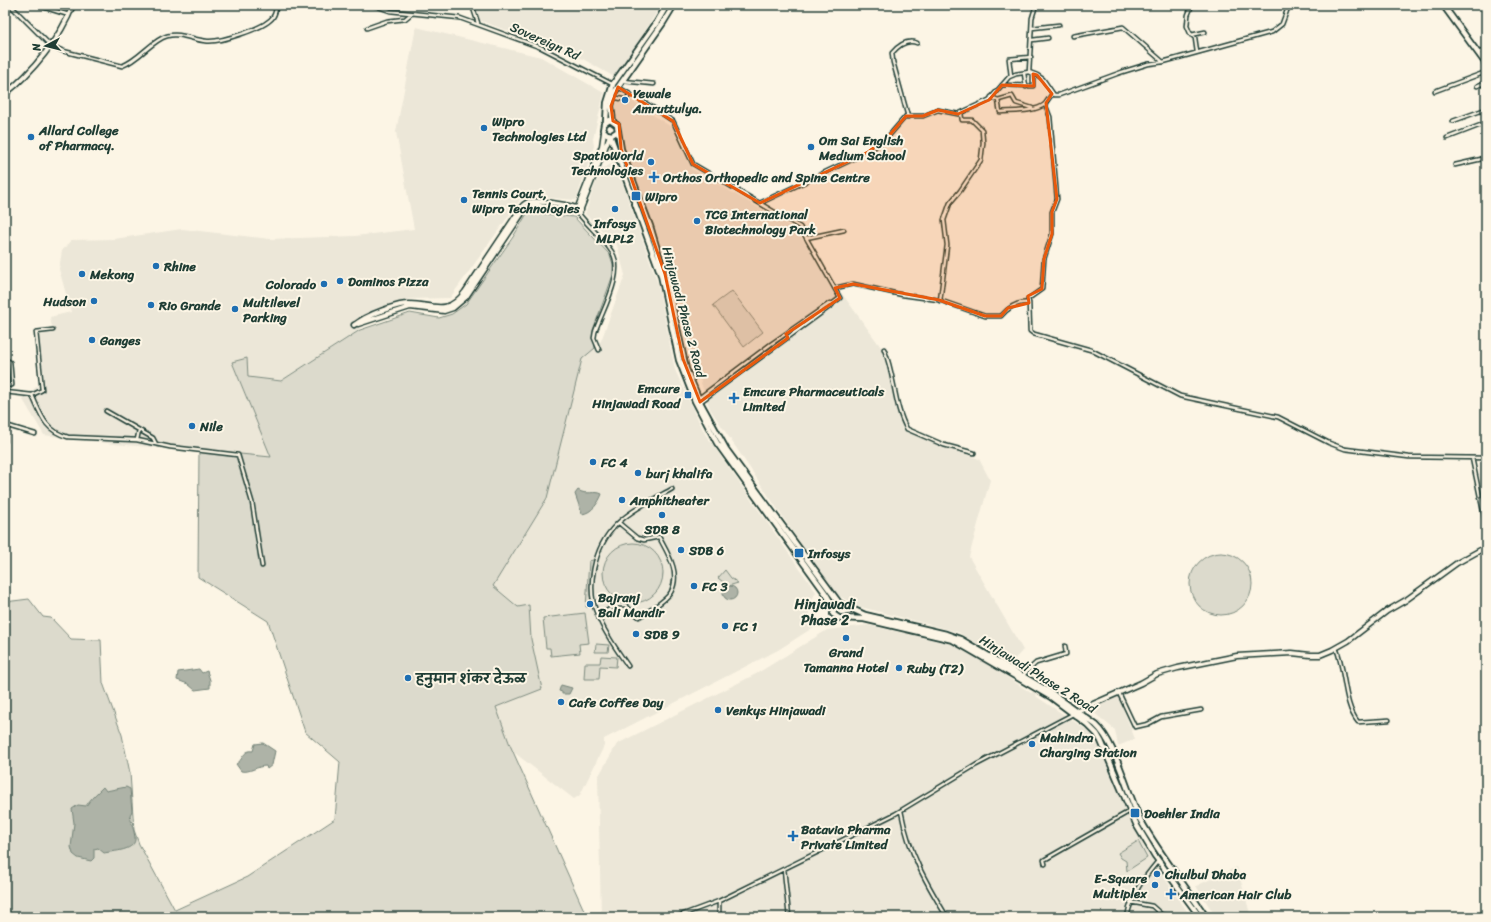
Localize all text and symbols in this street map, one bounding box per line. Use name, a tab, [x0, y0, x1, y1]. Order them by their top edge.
street label: Sovereign Rd	[506, 15, 585, 67]
north arrow	[26, 26, 66, 66]
text: N	[27, 42, 47, 53]
place label: Yewale Amruttulya.	[632, 82, 702, 120]
marker: Yewale Amruttulya.	[620, 95, 630, 105]
place label: Wipro Technologies Ltd	[492, 110, 587, 148]
place label: Allard College of Pharmacy.	[38, 119, 119, 157]
marker: Wipro Technologies Ltd	[479, 123, 489, 133]
place label: Om Sai English Medium School	[818, 129, 907, 167]
marker: Allard College of Pharmacy.	[26, 132, 36, 142]
marker: Om Sai English Medium School	[806, 142, 816, 152]
place label: SpatioWorld Technologies	[571, 144, 644, 182]
marker: SpatioWorld Technologies	[646, 157, 656, 167]
place label: Orthos Orthopedic and Spine Centre	[662, 166, 870, 189]
marker: Orthos Orthopedic and Spine Centre	[648, 171, 660, 183]
place label: Tennis Court, Wipro Technologies	[472, 182, 581, 220]
place label: Wipro	[645, 185, 678, 208]
marker: Wipro	[630, 190, 642, 202]
marker: Tennis Court, Wipro Technologies	[459, 195, 469, 205]
place label: TCG International Biotechnology Park	[705, 203, 816, 241]
marker: Infosys MLPL2	[610, 204, 620, 214]
place label: Infosys MLPL2	[593, 212, 637, 250]
marker: TCG International Biotechnology Park	[692, 216, 702, 226]
street label: Hinjawadi Phase 2 Road	[655, 244, 713, 381]
place label: Rhine	[163, 255, 196, 278]
marker: Rhine	[151, 261, 161, 271]
place label: Mekong	[89, 263, 135, 286]
marker: Mekong	[77, 269, 87, 279]
place label: Dominos Pizza	[348, 270, 429, 293]
place label: Colorado	[265, 273, 316, 296]
marker: Dominos Pizza	[335, 276, 345, 286]
marker: Colorado	[319, 279, 329, 289]
place label: Hudson	[42, 290, 87, 313]
place label: Multilevel Parking	[242, 291, 301, 329]
place label: Rio Grande	[158, 294, 221, 317]
marker: Hudson	[89, 296, 99, 306]
marker: Rio Grande	[146, 300, 156, 310]
marker: Multilevel Parking	[230, 304, 240, 314]
place label: Ganges	[99, 329, 141, 352]
marker: Ganges	[87, 335, 97, 345]
place label: Emcure Hinjawadi Road	[591, 377, 681, 415]
place label: Emcure Pharmaceuticals Limited	[743, 380, 885, 418]
marker: Emcure Hinjawadi Road	[683, 390, 693, 400]
marker: Emcure Pharmaceuticals Limited	[728, 392, 740, 404]
place label: Nile	[199, 415, 223, 438]
marker: Nile	[187, 421, 197, 431]
place label: FC 4	[600, 451, 629, 474]
marker: FC 4	[588, 457, 598, 467]
place label: burj khalifa	[645, 462, 713, 485]
marker: burj khalifa	[633, 468, 643, 478]
place label: Amphitheater	[629, 489, 710, 512]
marker: Amphitheater	[617, 495, 627, 505]
marker: SDB 8	[657, 510, 667, 520]
place label: SDB 8	[643, 518, 680, 541]
place label: SDB 6	[688, 539, 725, 562]
place label: Infosys	[807, 542, 851, 565]
marker: SDB 6	[676, 545, 686, 555]
marker: Infosys	[793, 547, 805, 559]
place label: FC 3	[701, 575, 729, 598]
marker: FC 3	[689, 581, 699, 591]
place label: Bajranj Bali Mandir	[598, 586, 665, 624]
district label: Hinjawadi Phase 2	[794, 592, 857, 633]
marker: Bajranj Bali Mandir	[585, 599, 595, 609]
place label: FC 1	[732, 615, 758, 638]
marker: FC 1	[720, 621, 730, 631]
place label: SDB 9	[643, 623, 680, 646]
marker: SDB 9	[631, 629, 641, 639]
street label: Hinjawadi Phase 2 Road	[975, 629, 1102, 720]
marker: Grand Tamanna Hotel	[841, 633, 851, 643]
place label: Grand Tamanna Hotel	[804, 641, 890, 679]
place label: Ruby (T2)	[906, 657, 964, 680]
marker: Ruby (T2)	[894, 663, 904, 673]
place label: हनुमान शंकर देऊळ	[415, 667, 528, 690]
marker: हनुमान शंकर देऊळ	[403, 673, 413, 683]
place label: Cafe Coffee Day	[568, 691, 665, 714]
marker: Cafe Coffee Day	[556, 697, 566, 707]
place label: Venkys Hinjawadi	[726, 699, 827, 722]
marker: Venkys Hinjawadi	[713, 705, 723, 715]
place label: Mahindra Charging Station	[1039, 726, 1138, 764]
marker: Mahindra Charging Station	[1027, 739, 1037, 749]
place label: Doehler India	[1144, 802, 1220, 825]
marker: Doehler India	[1129, 807, 1141, 819]
place label: Batavia Pharma Private Limited	[801, 818, 891, 856]
marker: Batavia Pharma Private Limited	[788, 831, 798, 841]
place label: Chulbul Dhaba	[1164, 863, 1247, 886]
place label: E-Square Multiplex	[1092, 867, 1148, 905]
marker: Chulbul Dhaba	[1152, 869, 1162, 879]
marker: E-Square Multiplex	[1150, 880, 1160, 890]
place label: American Hair Club	[1179, 883, 1292, 906]
marker: American Hair Club	[1165, 888, 1177, 900]

